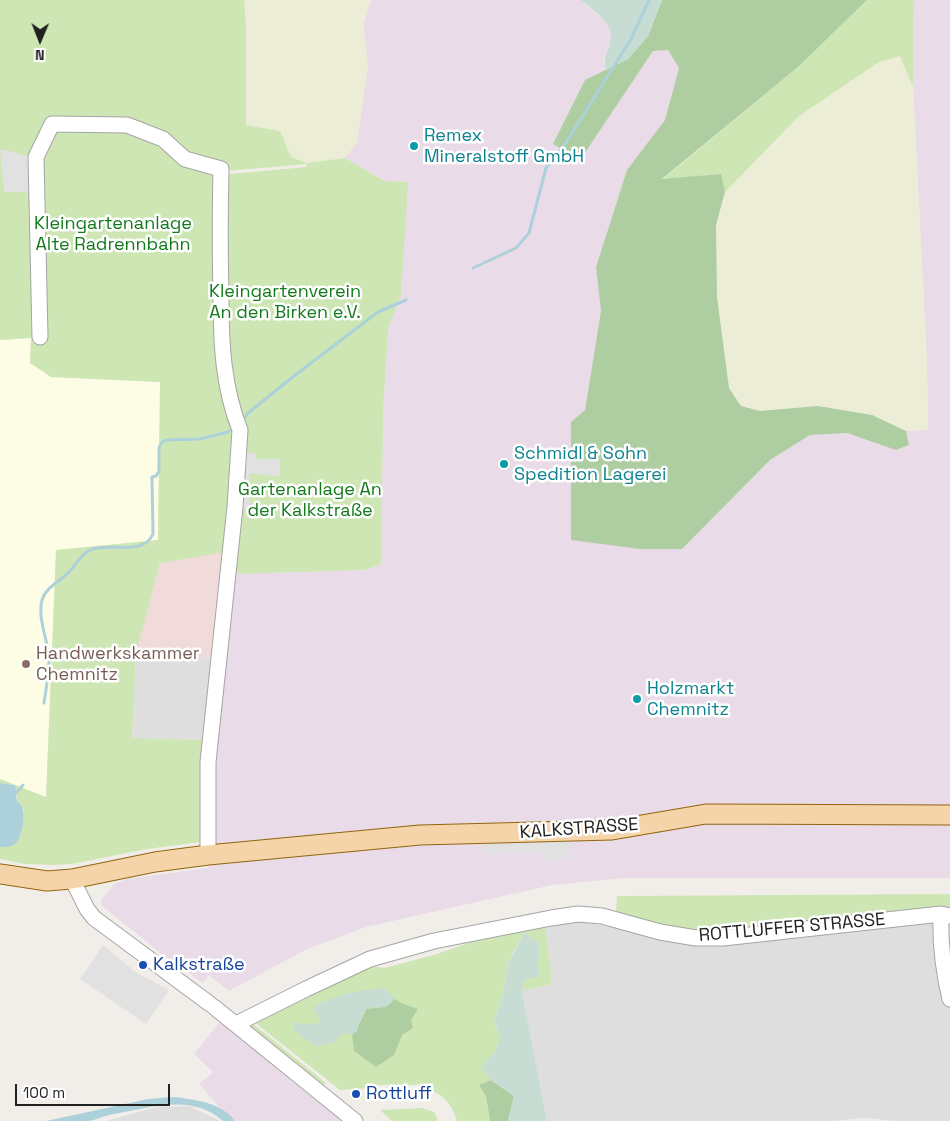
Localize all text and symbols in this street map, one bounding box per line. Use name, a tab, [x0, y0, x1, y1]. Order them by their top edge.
north arrow	[15, 15, 65, 65]
text: N	[35, 46, 45, 64]
place label: Remex Mineralstoff GmbH	[424, 125, 584, 168]
marker: Remex Mineralstoff GmbH	[408, 140, 420, 152]
park label: Kleingartenanlage Alte Radrennbahn	[34, 213, 192, 255]
park label: Kleingartenverein An den Birken e.V.	[209, 281, 361, 324]
place label: Schmidl & Sohn Spedition Lagerei	[514, 443, 666, 486]
marker: Schmidl & Sohn Spedition Lagerei	[498, 458, 510, 470]
park label: Gartenanlage An der Kalkstraße	[238, 479, 382, 522]
place label: Handwerkskammer Chemnitz	[36, 643, 200, 686]
marker: Handwerkskammer Chemnitz	[20, 658, 32, 670]
place label: Holzmarkt Chemnitz	[647, 678, 734, 721]
marker: Holzmarkt Chemnitz	[631, 693, 643, 705]
street label: KALKSTRASSE	[519, 814, 639, 844]
street label: ROTTLUFFER STRASSE	[698, 909, 886, 947]
place label: Kalkstraße	[153, 954, 245, 976]
marker: Kalkstraße	[137, 959, 149, 971]
scale bar	[18, 1074, 172, 1106]
text: 100 m	[23, 1083, 65, 1102]
place label: Rottluff	[366, 1083, 432, 1105]
marker: Rottluff	[350, 1088, 362, 1100]

